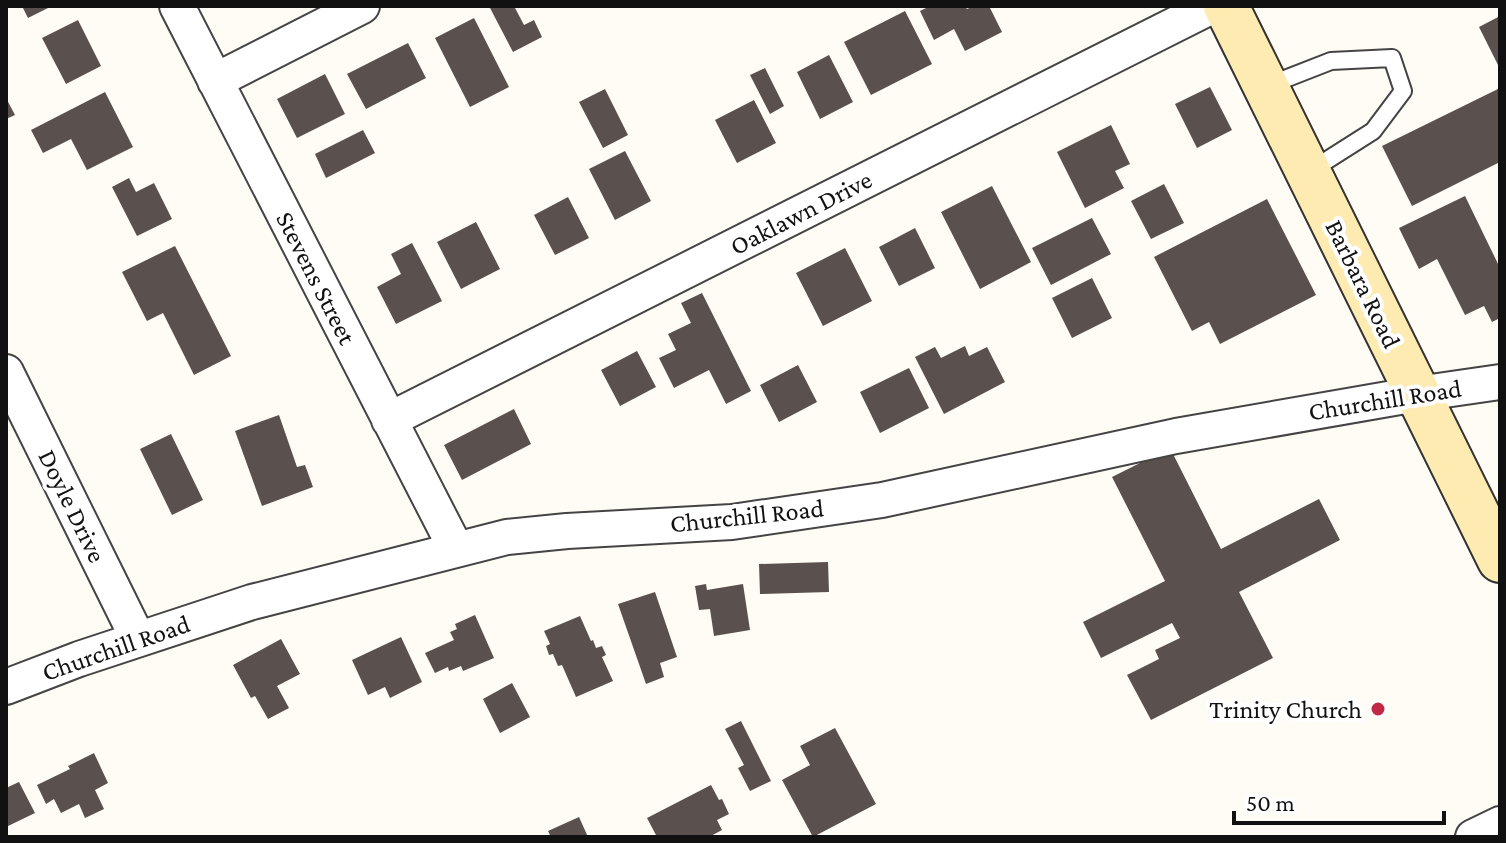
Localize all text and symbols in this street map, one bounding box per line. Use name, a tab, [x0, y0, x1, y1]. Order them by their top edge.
street label: Oaklawn Drive	[725, 165, 877, 261]
street label: Stevens Street	[270, 207, 362, 350]
street label: Barbara Road	[1319, 215, 1407, 353]
street label: Churchill Road	[1306, 374, 1464, 426]
street label: Doyle Drive	[32, 445, 112, 567]
street label: Churchill Road	[669, 493, 826, 538]
street label: Churchill Road	[38, 609, 194, 687]
place label: Trinity Church	[1209, 695, 1362, 724]
marker: Trinity Church	[1369, 700, 1387, 718]
scale bar	[1234, 775, 1444, 825]
text: 50 m	[1246, 789, 1295, 816]

